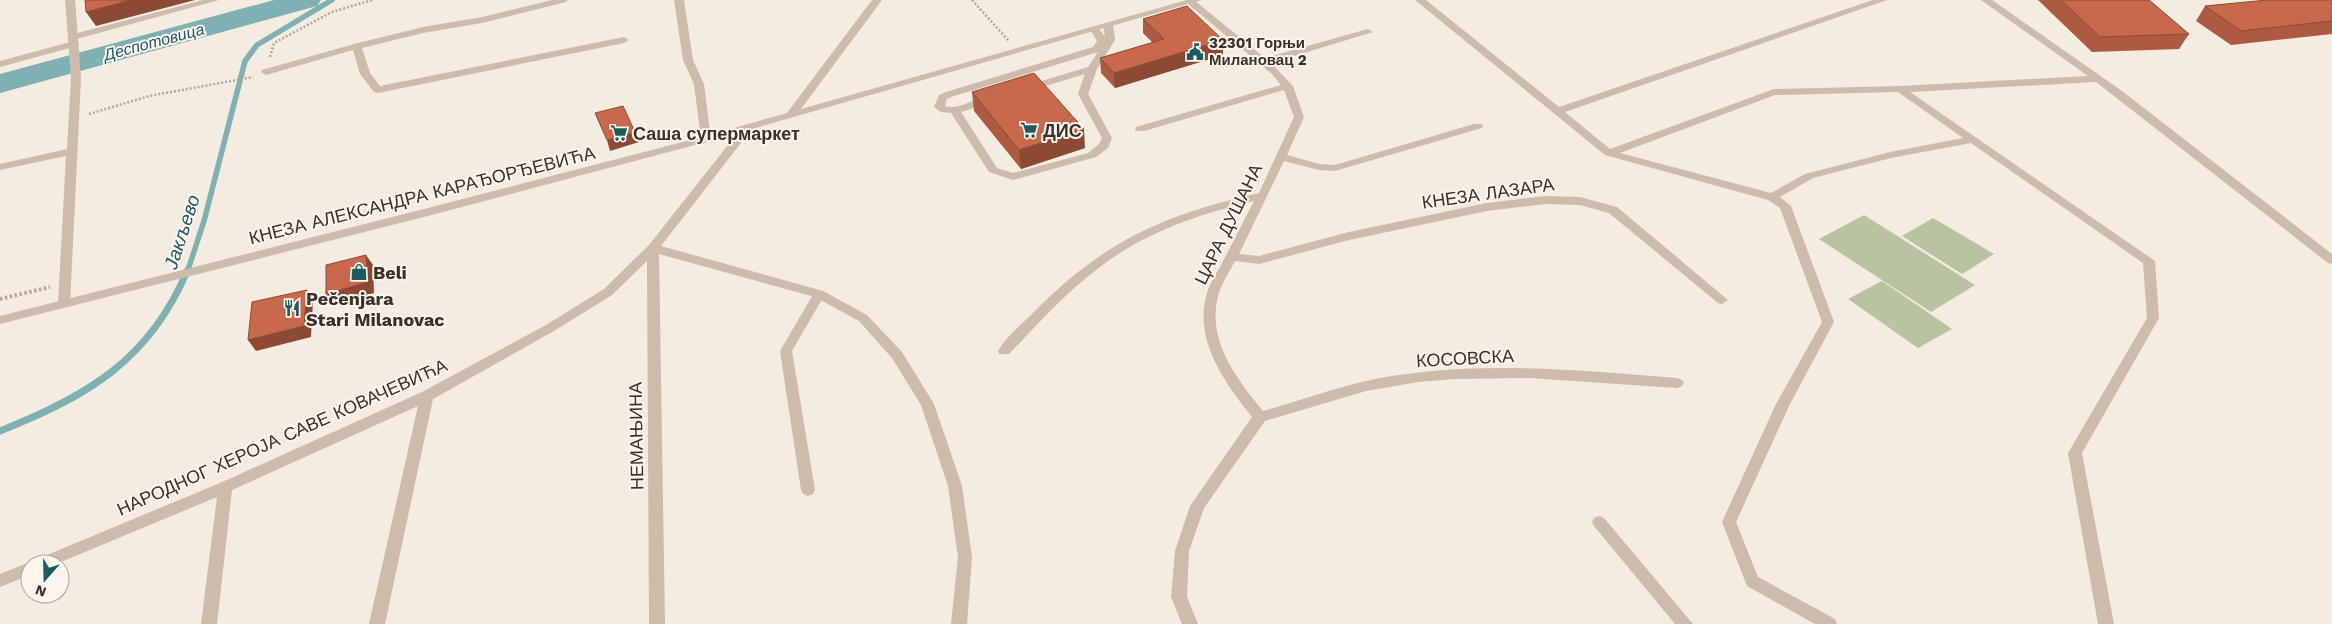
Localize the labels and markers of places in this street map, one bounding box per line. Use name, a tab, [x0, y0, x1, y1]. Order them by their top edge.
place label: 32301 Горњи Милановац 2	[1209, 34, 1307, 69]
public building icon: 32301 Горњи Милановац 2	[1185, 42, 1205, 62]
supermarket icon: ДИС	[1019, 120, 1039, 140]
place label: ДИС	[1043, 120, 1082, 141]
supermarket icon: Саша супермаркет	[609, 123, 629, 143]
place label: Саша супермаркет	[633, 123, 800, 144]
shop icon: Beli	[349, 262, 369, 282]
place label: Beli	[373, 262, 407, 283]
place label: Pečenjara Stari Milanovac	[306, 288, 445, 330]
restaurant icon: Pečenjara Stari Milanovac	[282, 298, 302, 318]

